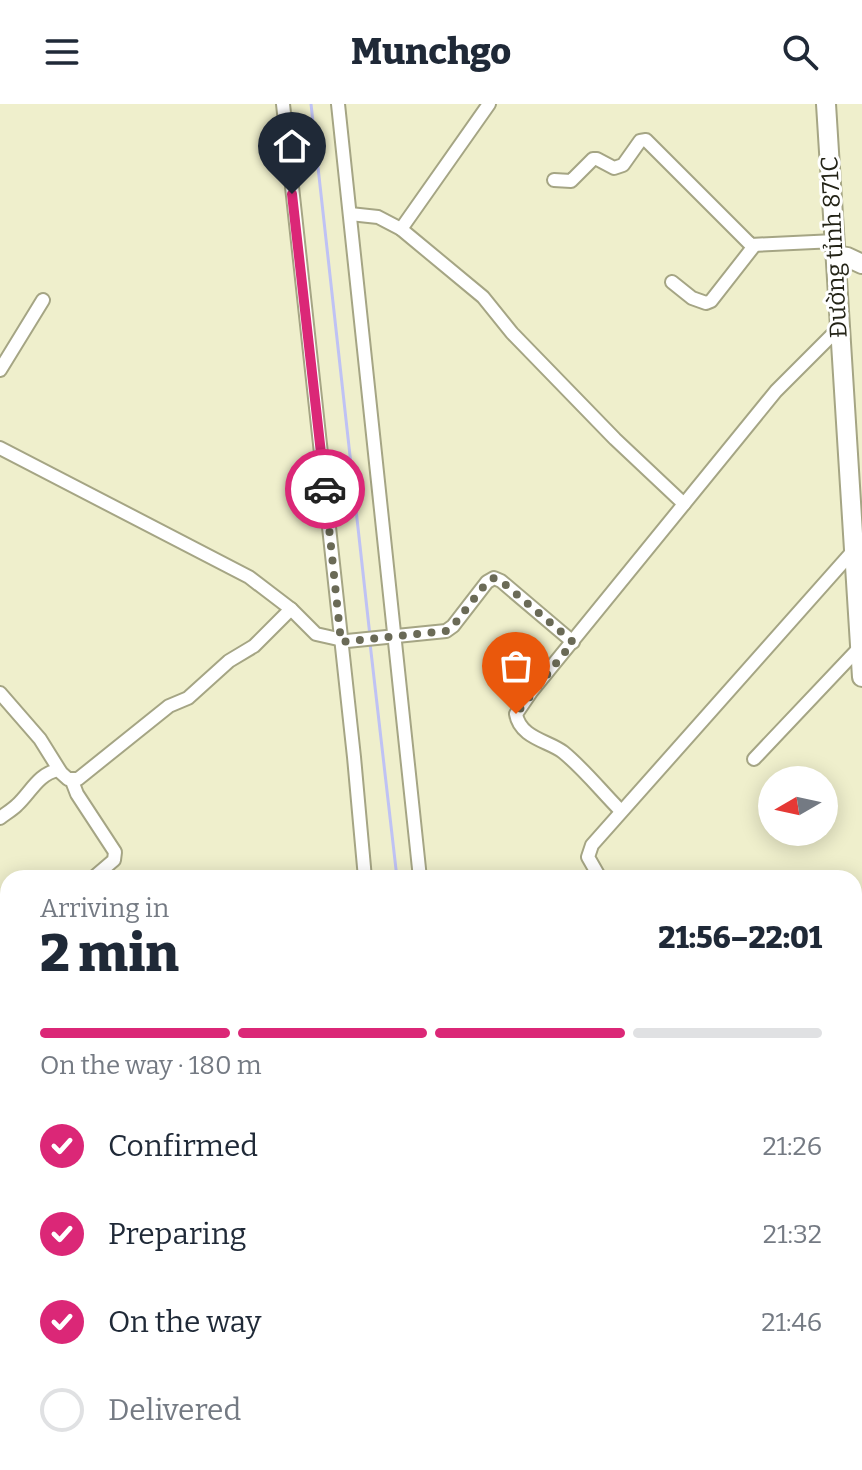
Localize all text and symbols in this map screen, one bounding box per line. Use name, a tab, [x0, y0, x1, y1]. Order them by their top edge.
icon: menu	[40, 30, 84, 74]
text: Munchgo	[351, 30, 511, 74]
icon: search	[778, 30, 822, 74]
pin	[258, 112, 326, 194]
icon: home	[270, 124, 314, 168]
street label: Đường tỉnh 871C	[815, 155, 853, 339]
courier	[285, 449, 365, 529]
icon: car	[303, 467, 347, 511]
pin	[482, 632, 550, 714]
icon: bag	[494, 644, 538, 688]
north arrow	[758, 766, 838, 846]
map controls	[758, 766, 838, 846]
text: Arriving in	[40, 893, 169, 924]
text: 21:56–22:01	[658, 920, 822, 956]
text: 2 min	[40, 922, 179, 985]
text: On the way · 180 m	[40, 1050, 262, 1081]
icon: check	[40, 1124, 84, 1168]
text: Confirmed	[108, 1128, 258, 1164]
text: 21:26	[762, 1131, 822, 1162]
icon: check	[40, 1212, 84, 1256]
text: Preparing	[108, 1216, 246, 1252]
text: 21:32	[763, 1219, 822, 1250]
icon: check	[40, 1300, 84, 1344]
text: On the way	[108, 1304, 261, 1340]
text: 21:46	[761, 1307, 822, 1338]
text: Delivered	[108, 1392, 241, 1428]

